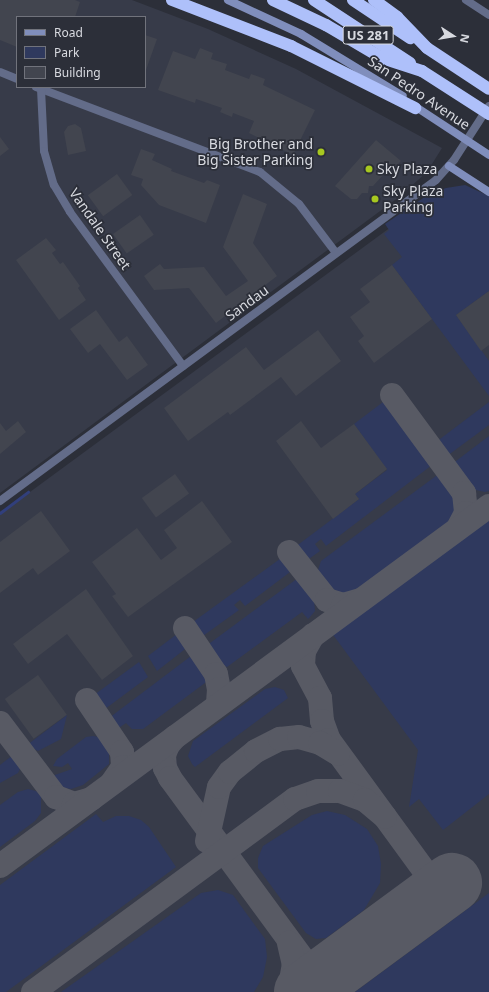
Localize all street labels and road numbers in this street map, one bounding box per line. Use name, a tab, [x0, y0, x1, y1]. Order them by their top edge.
road number: US 281	[342, 24, 394, 46]
street label: San Pedro Avenue	[365, 53, 473, 133]
street label: Vandale Street	[66, 185, 134, 273]
street label: Sandau	[222, 282, 272, 324]

